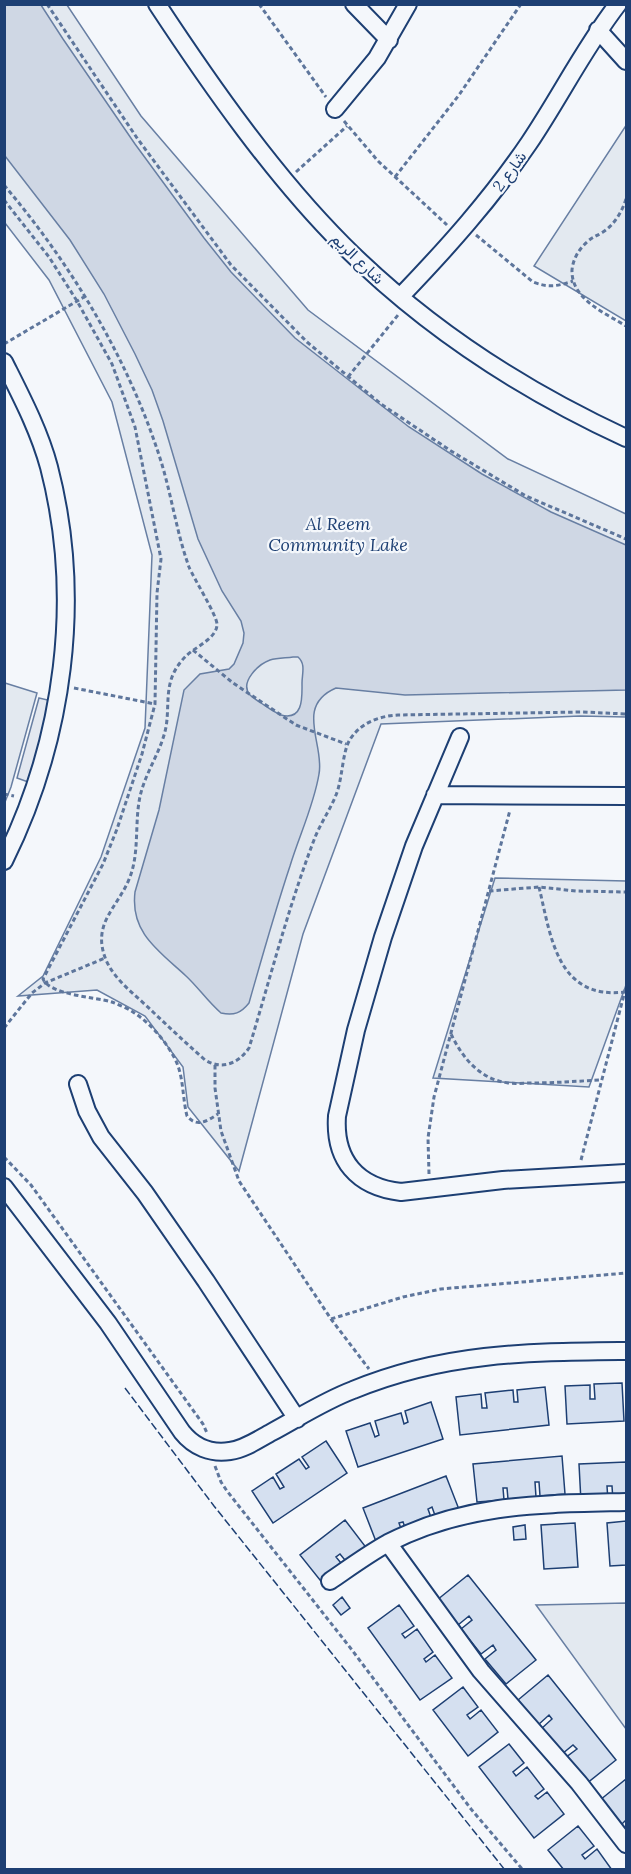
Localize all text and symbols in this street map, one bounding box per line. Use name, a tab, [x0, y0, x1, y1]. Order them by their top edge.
street label: شارع 2	[488, 147, 532, 196]
street label: شارع الريم	[326, 228, 389, 290]
water label: Al Reem Community Lake	[268, 512, 408, 556]

